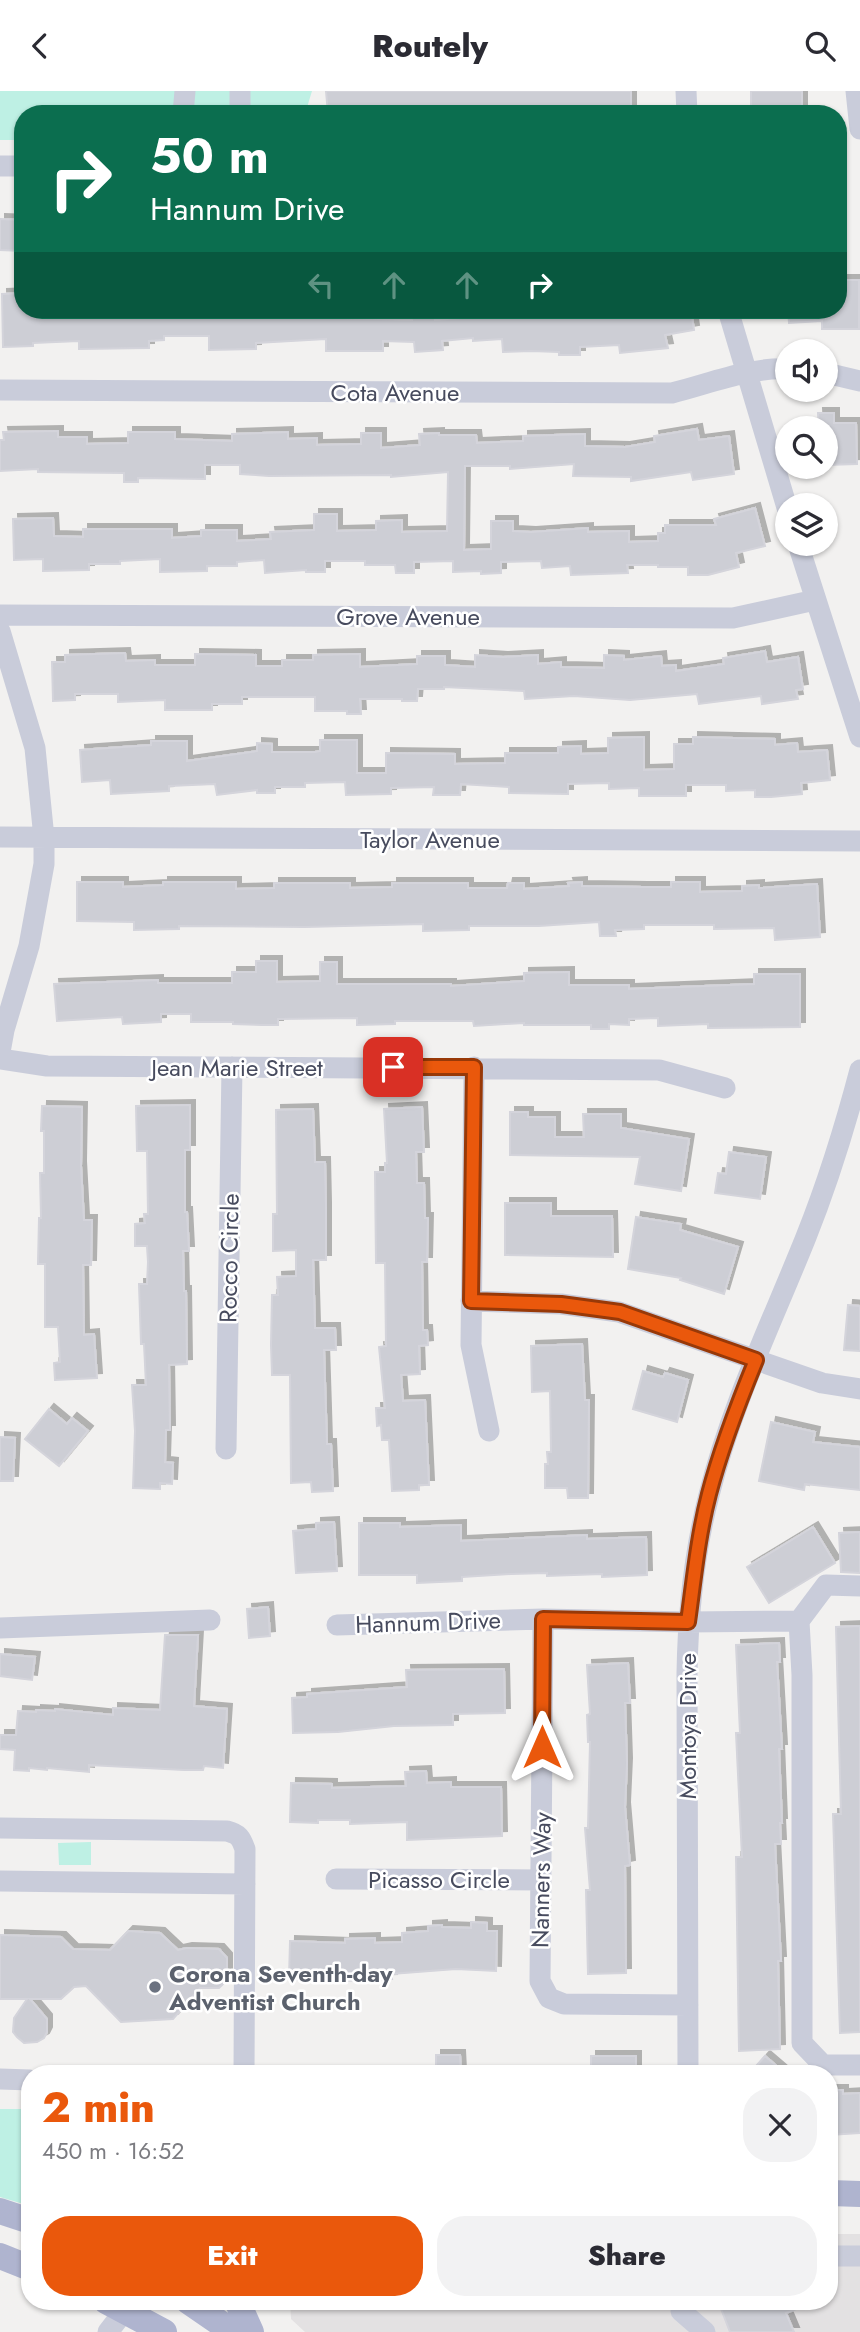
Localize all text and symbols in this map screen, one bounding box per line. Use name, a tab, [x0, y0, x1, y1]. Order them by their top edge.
text: Routely	[372, 23, 488, 69]
icon: back	[21, 27, 59, 65]
icon: search	[801, 27, 839, 65]
text: 50 m	[150, 121, 269, 191]
icon: right	[35, 133, 126, 224]
text: Hannum Drive	[150, 186, 344, 232]
icon: left	[302, 266, 340, 304]
icon: ahead	[375, 266, 413, 304]
icon: ahead	[448, 266, 486, 304]
icon: right	[521, 266, 559, 304]
map controls	[775, 339, 838, 556]
button: sound	[775, 339, 838, 402]
street label: Cota Avenue	[331, 375, 459, 410]
button: search	[775, 416, 838, 479]
button: layers	[775, 493, 838, 556]
street label: Grove Avenue	[336, 599, 480, 634]
street label: Taylor Avenue	[360, 822, 500, 857]
pin	[363, 1037, 423, 1097]
icon: arrive	[374, 1048, 412, 1086]
street label: Jean Marie Street	[148, 1050, 323, 1085]
street label: Rocco Circle	[210, 1193, 248, 1323]
street label: Hannum Drive	[355, 1602, 501, 1642]
street label: Montoya Drive	[670, 1653, 705, 1799]
position arrow	[505, 1710, 579, 1784]
street label: Nanners Way	[522, 1811, 560, 1948]
street label: Picasso Circle	[368, 1862, 510, 1897]
place label: Corona Seventh-day Adventist Church	[168, 1956, 393, 2019]
marker: Corona Seventh-day Adventist Church	[147, 1979, 163, 1995]
text: 2 min	[42, 2077, 155, 2138]
button: close	[743, 2088, 817, 2162]
text: 450 m · 16:52	[42, 2134, 184, 2168]
button: Exit	[42, 2216, 423, 2296]
button: Share	[437, 2216, 817, 2296]

